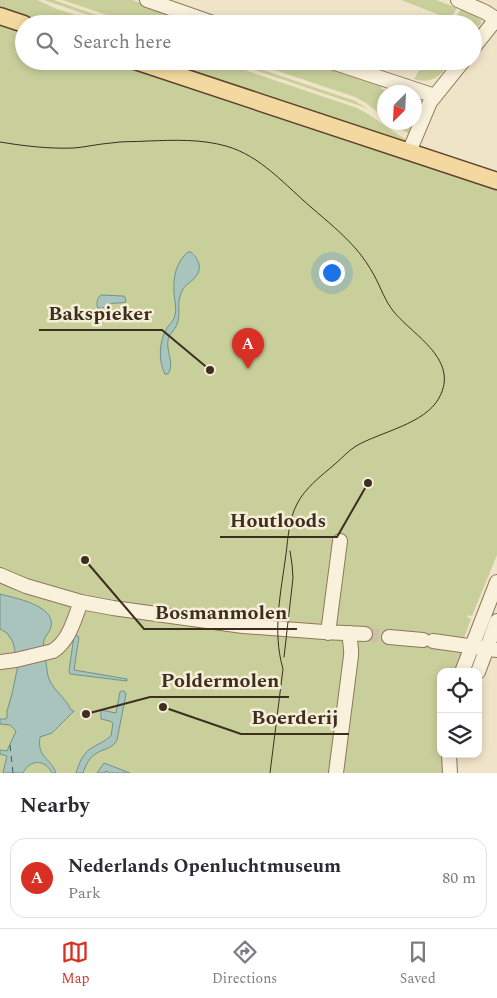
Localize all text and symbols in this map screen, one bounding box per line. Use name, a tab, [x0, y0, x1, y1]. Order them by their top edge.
search box	[15, 15, 482, 70]
text: Search here	[73, 28, 172, 57]
icon: search	[33, 29, 61, 57]
north arrow	[377, 85, 422, 130]
your location	[319, 260, 345, 286]
callout: Bakspieker	[39, 295, 162, 330]
text: Bakspieker	[48, 299, 152, 329]
pin: A	[232, 328, 264, 369]
callout: Houtloods	[220, 502, 337, 537]
text: Houtloods	[230, 506, 326, 536]
callout: Bosmanmolen	[144, 594, 297, 629]
text: Bosmanmolen	[155, 598, 287, 628]
callout: Poldermolen	[150, 662, 289, 697]
text: Poldermolen	[161, 666, 279, 696]
map controls	[437, 668, 482, 758]
button: locate	[437, 668, 482, 713]
callout: Boerderij	[241, 699, 349, 734]
text: Boerderij	[251, 703, 339, 733]
button: layers	[437, 713, 482, 758]
text: Nearby	[20, 790, 90, 822]
text: Nederlands Openluchtmuseum	[68, 852, 341, 881]
text: A	[31, 866, 43, 890]
text: 80 m	[442, 866, 476, 890]
text: Park	[68, 881, 101, 905]
tab: Map	[61, 938, 89, 989]
tab: Directions	[212, 938, 277, 989]
tab: Saved	[400, 938, 436, 989]

